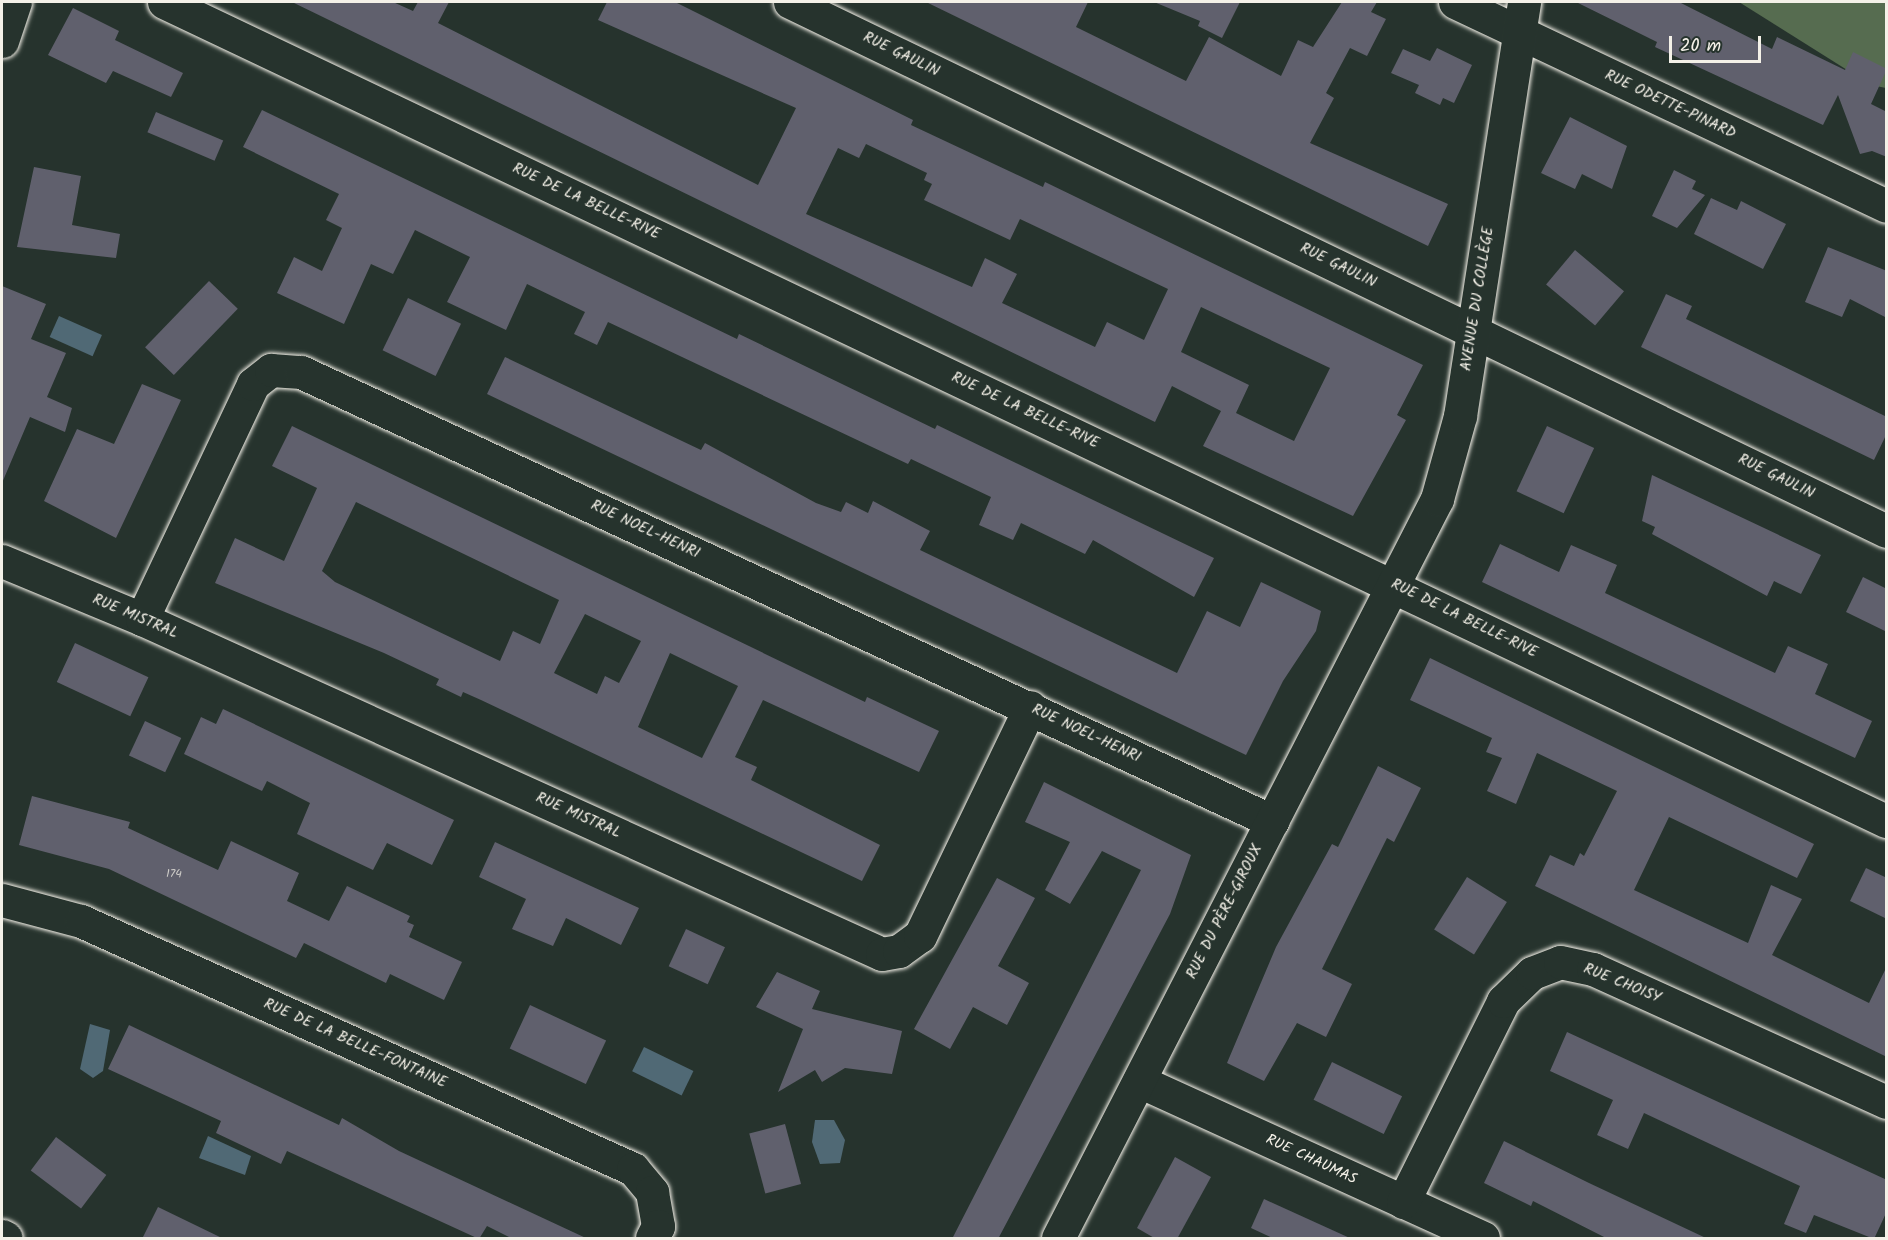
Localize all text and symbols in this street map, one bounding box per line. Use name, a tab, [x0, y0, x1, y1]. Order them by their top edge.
scale bar	[1672, 24, 1764, 62]
street label: RUE GAULIN	[860, 29, 942, 81]
text: 20 m	[1680, 32, 1721, 61]
street label: RUE ODETTE-PINARD	[1602, 67, 1738, 143]
street label: RUE DE LA BELLE-RIVE	[509, 160, 663, 244]
street label: AVENUE DU COLLÈGE	[1458, 226, 1498, 372]
street label: RUE GAULIN	[1297, 240, 1379, 292]
street label: RUE DE LA BELLE-RIVE	[948, 369, 1102, 453]
street label: RUE GAULIN	[1735, 451, 1817, 503]
street label: RUE NOEL-HENRI	[588, 497, 702, 563]
street label: RUE DE LA BELLE-RIVE	[1388, 576, 1540, 662]
street label: RUE MISTRAL	[90, 591, 180, 643]
street label: RUE NOEL-HENRI	[1029, 701, 1143, 767]
street label: RUE MISTRAL	[533, 789, 623, 843]
street label: RUE DU PÈRE-GIROUX	[1183, 842, 1267, 982]
house number: 174	[166, 867, 182, 881]
street label: RUE CHOISY	[1581, 960, 1663, 1008]
street label: RUE DE LA BELLE-FONTAINE	[261, 995, 449, 1093]
street label: RUE CHAUMAS	[1263, 1131, 1359, 1189]

